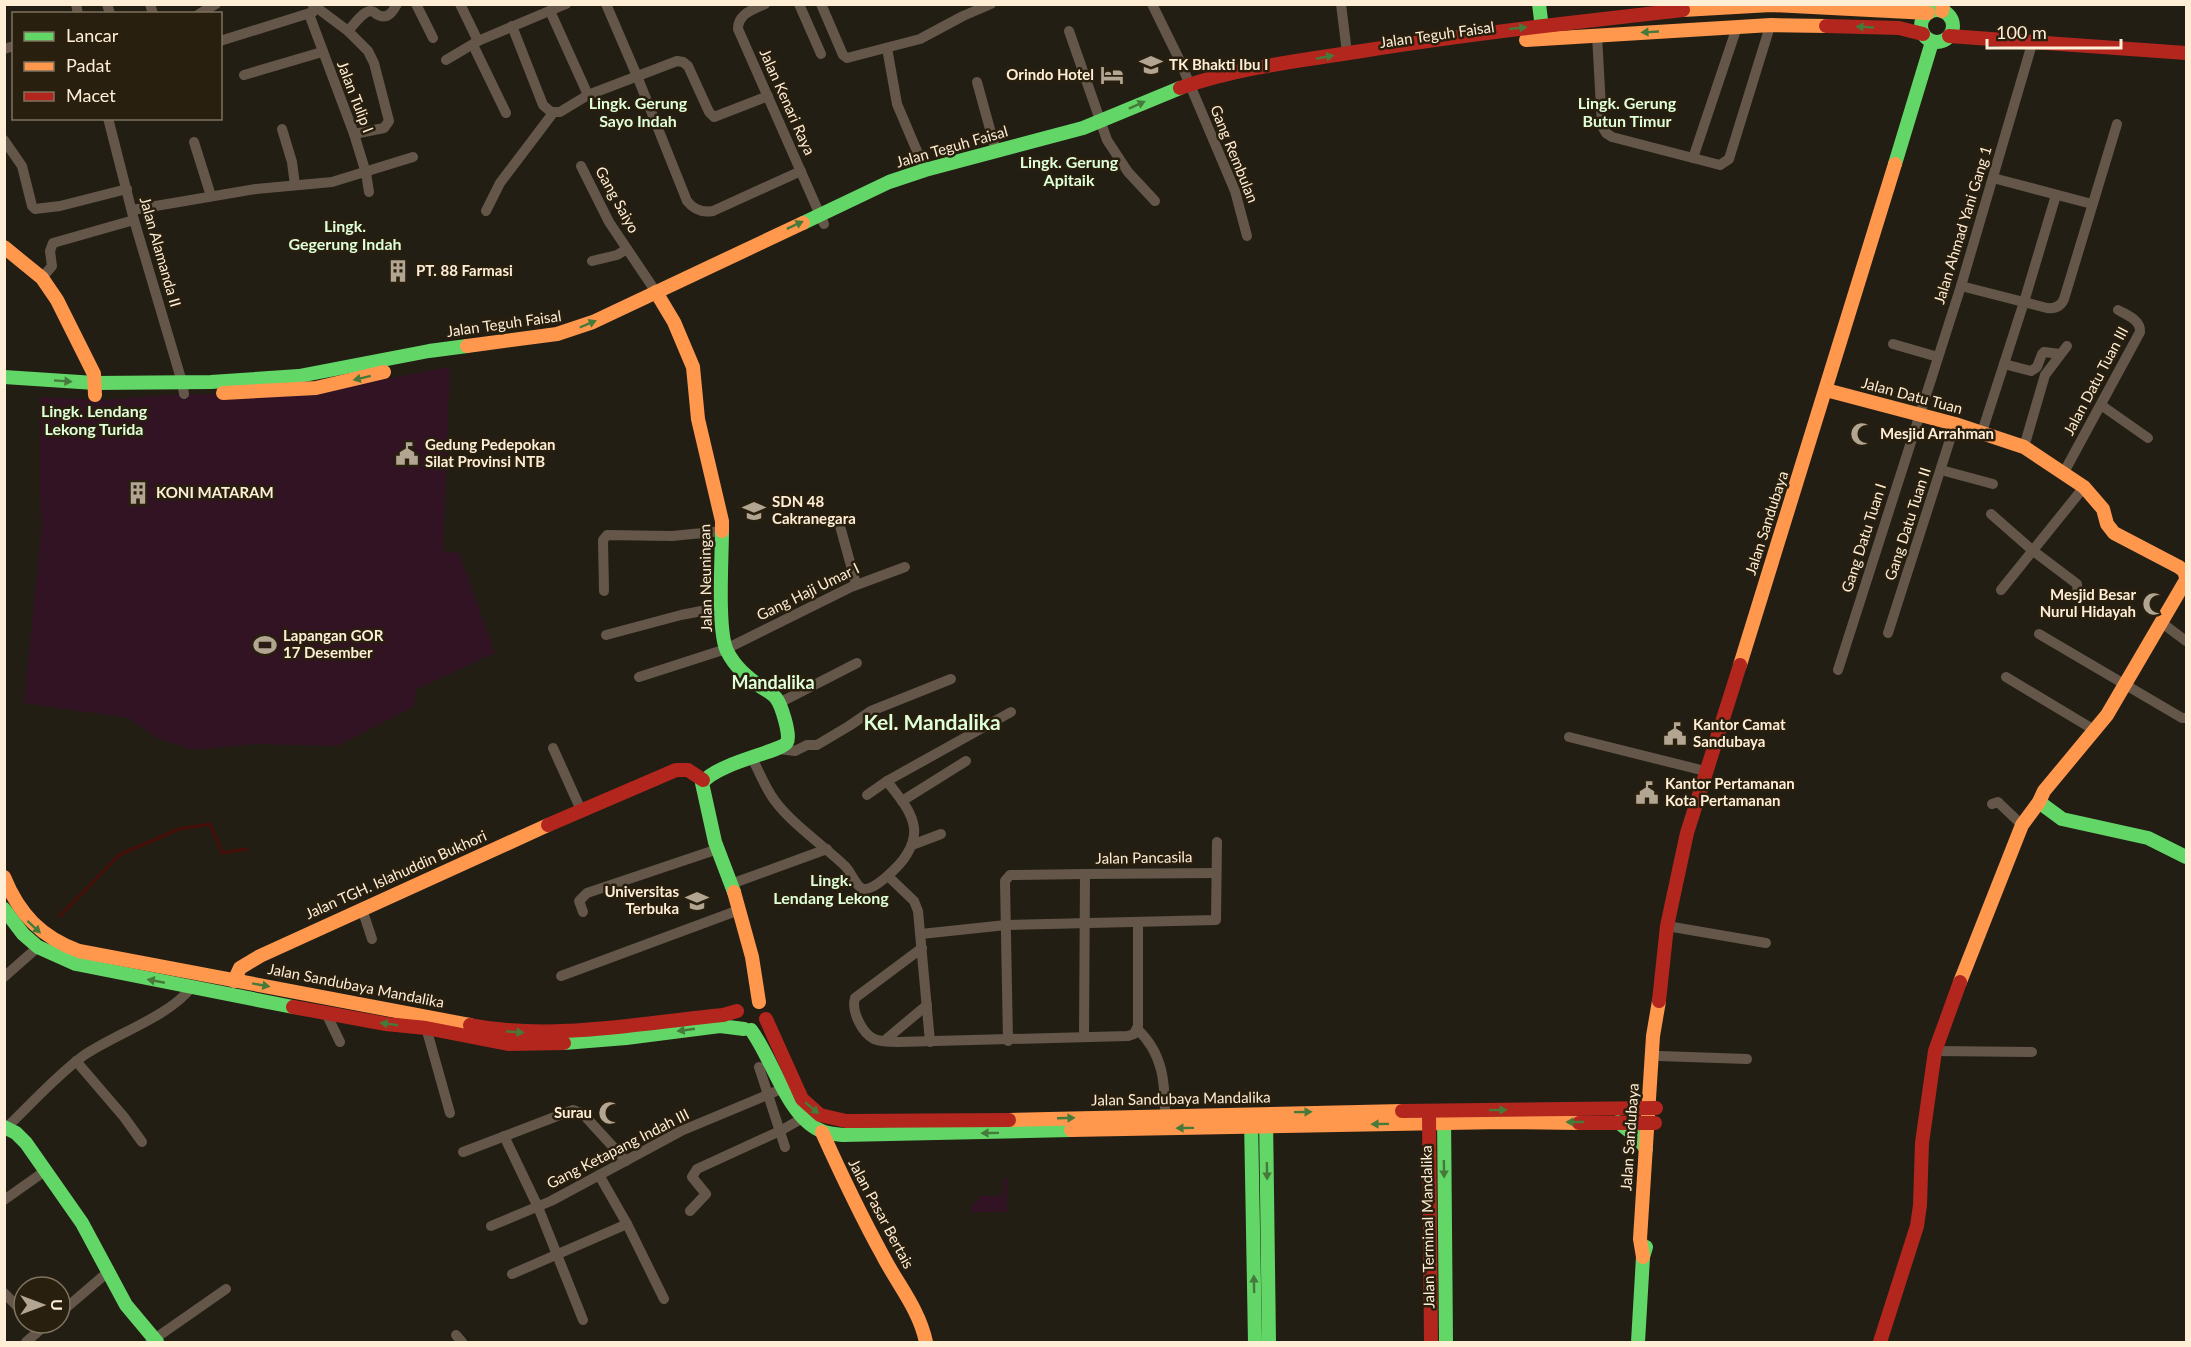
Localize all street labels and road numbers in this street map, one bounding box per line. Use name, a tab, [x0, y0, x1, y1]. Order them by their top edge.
street label: Jalan Teguh Faisal	[1378, 17, 1495, 51]
street label: Jalan Kenari Raya	[756, 46, 819, 157]
street label: Jalan Tulip I	[334, 58, 378, 135]
street label: Gang Rembulan	[1207, 102, 1263, 205]
street label: Jalan Teguh Faisal	[894, 121, 1010, 171]
street label: Jalan Ahmad Yani Gang 1	[1929, 144, 1995, 306]
street label: Gang Saiyo	[592, 163, 644, 236]
street label: Jalan Alamanda II	[137, 195, 185, 309]
street label: Jalan Teguh Faisal	[445, 306, 562, 340]
street label: Jalan Datu Tuan III	[2059, 323, 2131, 438]
street label: Jalan Datu Tuan	[1860, 373, 1965, 417]
street label: Gang Datu Tuan II	[1880, 465, 1934, 582]
street label: Jalan Sandubaya	[1741, 469, 1791, 577]
street label: Gang Datu Tuan I	[1837, 481, 1889, 594]
street label: Jalan Neuningan	[695, 524, 715, 632]
street label: Gang Haji Umar I	[753, 558, 862, 624]
street label: Jalan TGH. Islahuddin Bukhori	[302, 826, 489, 922]
street label: Jalan Pancasila	[1095, 847, 1193, 867]
street label: Jalan Sandubaya Mandalika	[266, 959, 446, 1011]
street label: Jalan Sandubaya	[1616, 1082, 1642, 1191]
street label: Jalan Sandubaya Mandalika	[1091, 1087, 1271, 1109]
street label: Gang Ketapang Indah III	[543, 1104, 692, 1192]
street label: Jalan Terminal Mandalika	[1417, 1145, 1437, 1309]
street label: Jalan Pasar Bertais	[845, 1156, 918, 1272]

